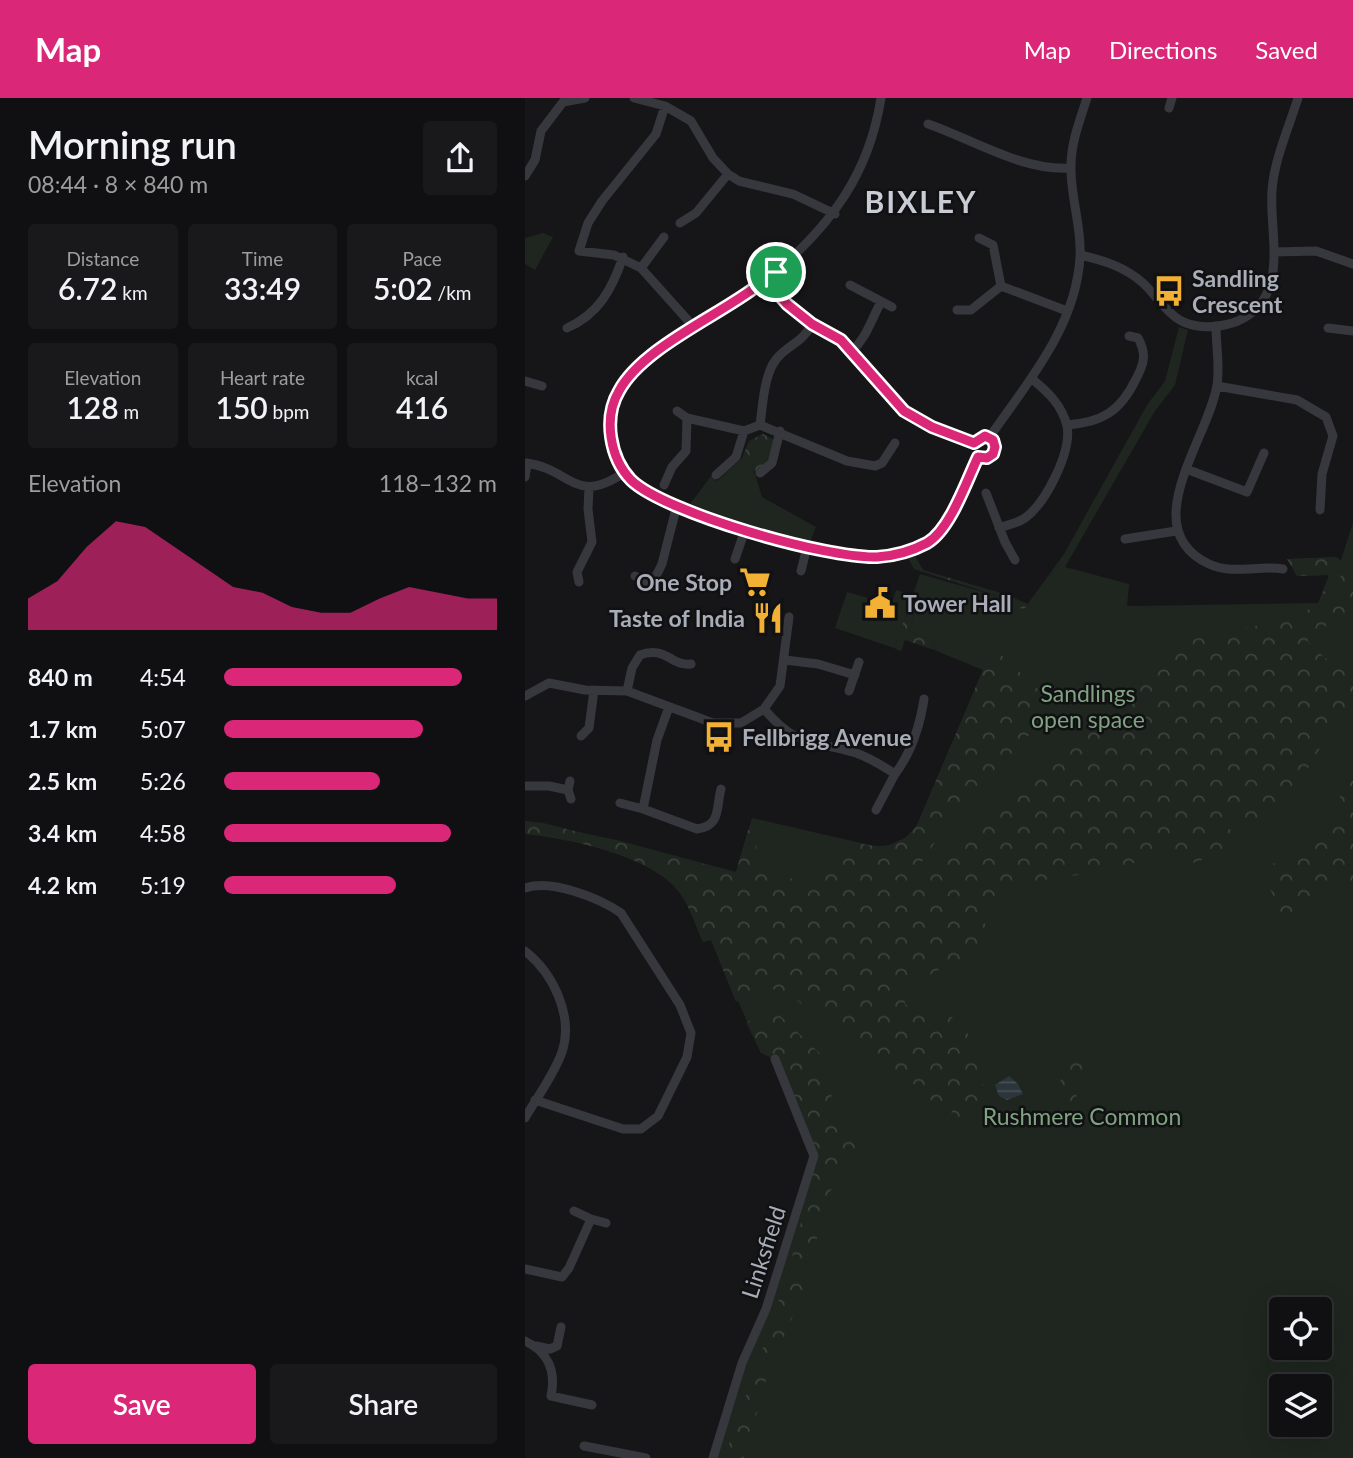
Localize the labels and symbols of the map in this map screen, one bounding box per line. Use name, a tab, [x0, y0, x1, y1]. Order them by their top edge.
district label: BIXLEY	[864, 183, 978, 219]
pin	[746, 242, 806, 302]
place label: Sandling Crescent	[1192, 264, 1283, 318]
bus stop icon: Sandling Crescent	[1152, 274, 1186, 308]
supermarket icon: One Stop	[738, 565, 772, 599]
place label: One Stop	[636, 568, 732, 596]
public building icon: Tower Hall	[863, 586, 897, 620]
place label: Tower Hall	[903, 589, 1012, 617]
restaurant icon: Taste of India	[751, 601, 785, 635]
place label: Taste of India	[609, 604, 745, 632]
park label: Sandlings open space	[1031, 679, 1145, 733]
bus stop icon: Fellbrigg Avenue	[702, 720, 736, 754]
place label: Fellbrigg Avenue	[742, 723, 912, 751]
park label: Rushmere Common	[983, 1102, 1181, 1130]
street label: Linksfield	[735, 1202, 791, 1302]

